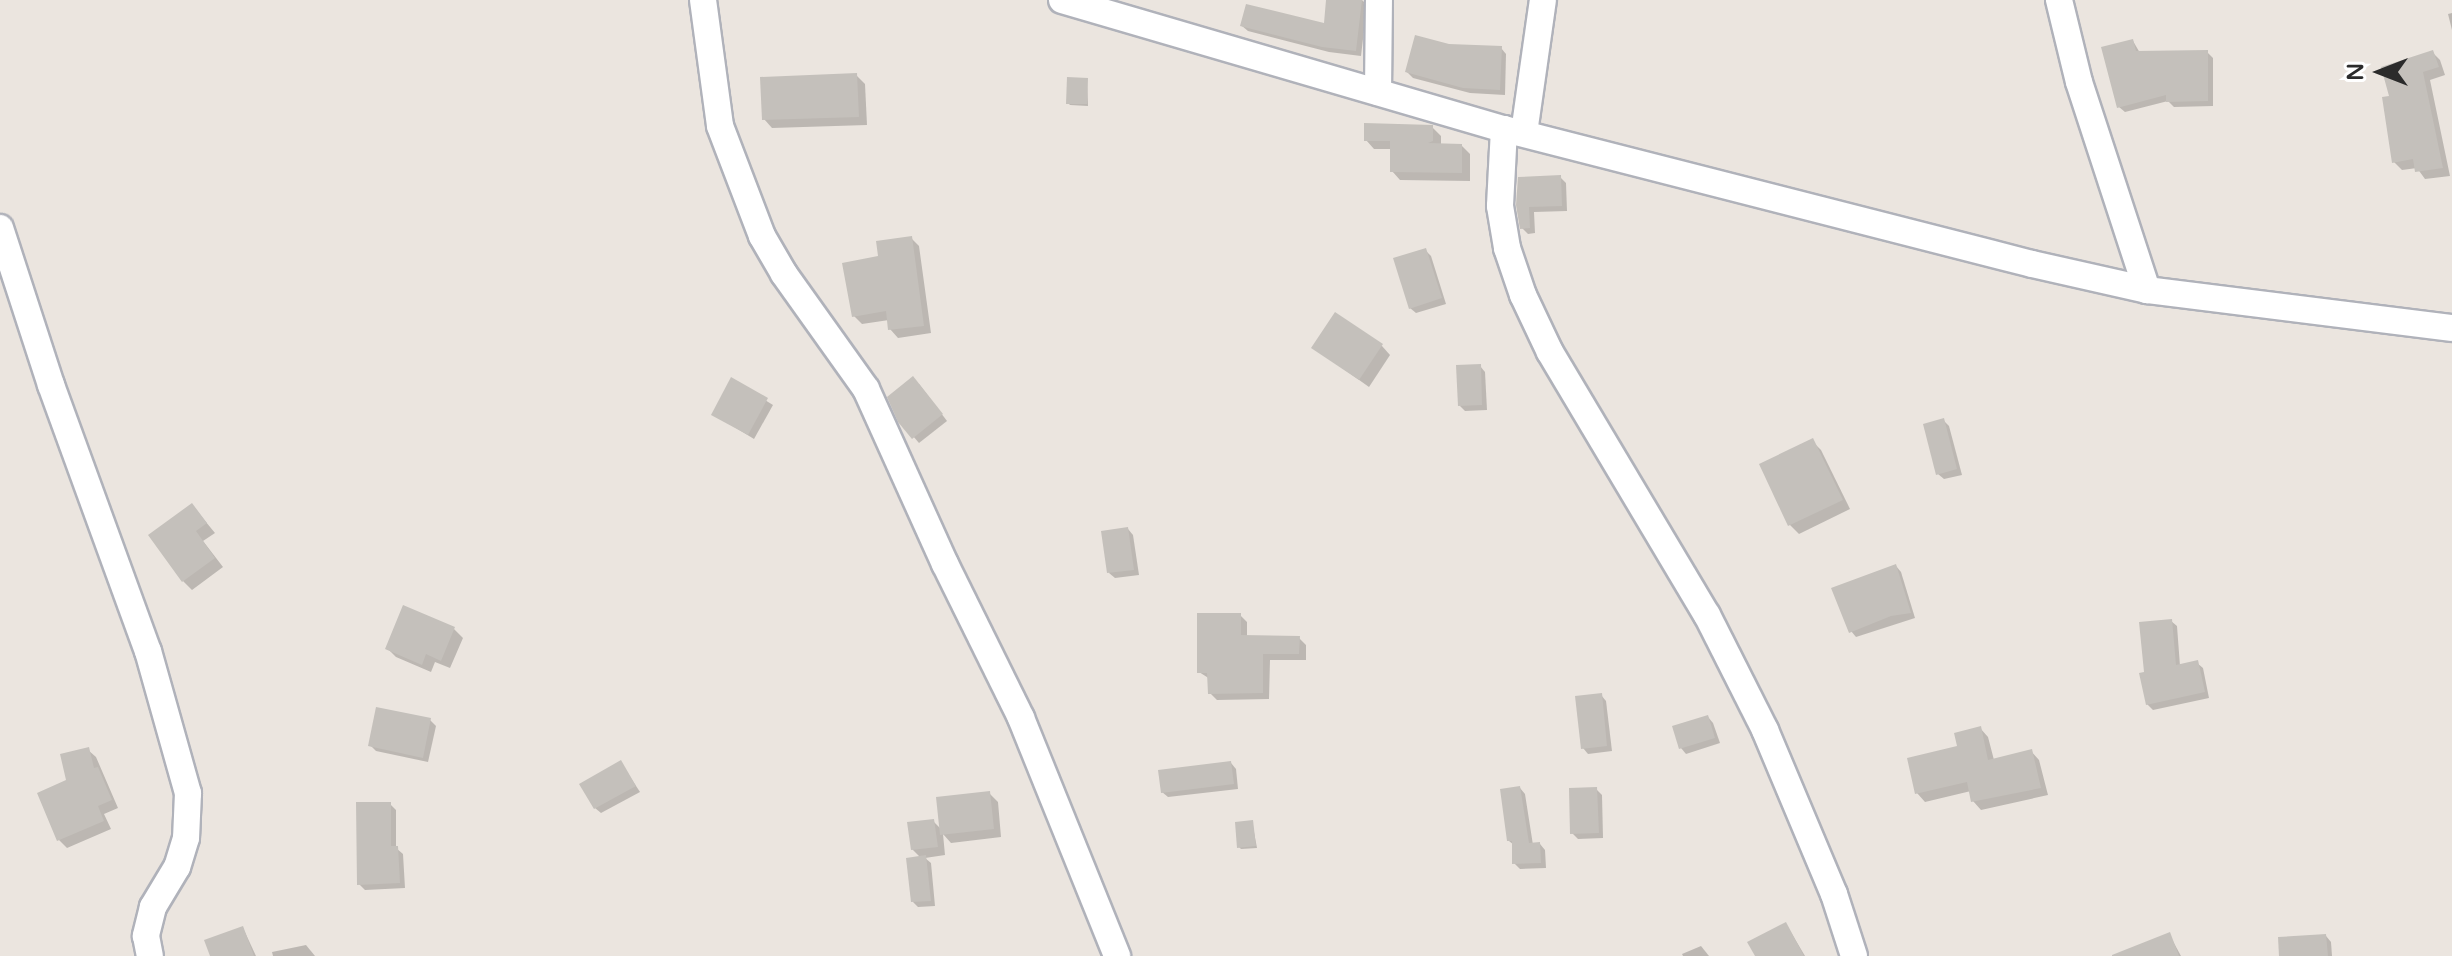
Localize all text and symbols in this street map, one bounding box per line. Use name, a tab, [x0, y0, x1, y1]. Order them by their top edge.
north arrow	[2340, 32, 2420, 112]
text: N	[2343, 63, 2369, 81]

